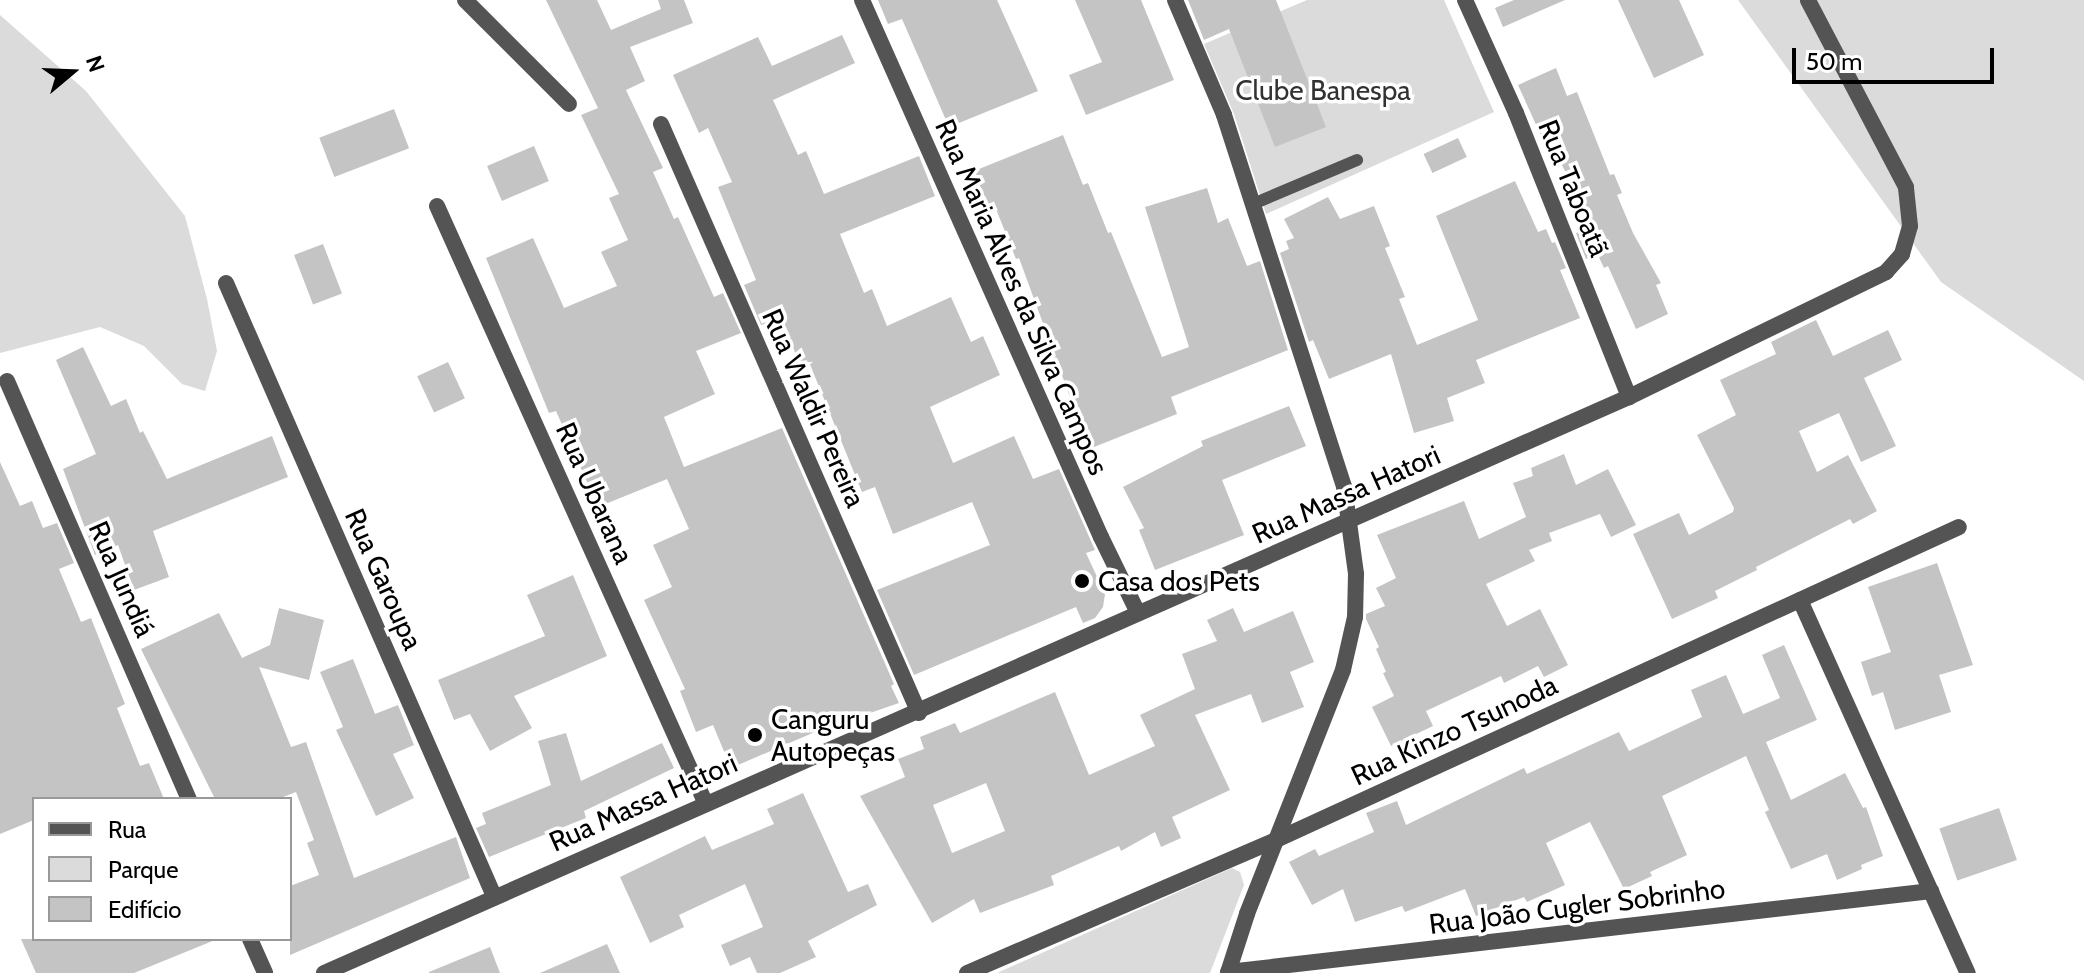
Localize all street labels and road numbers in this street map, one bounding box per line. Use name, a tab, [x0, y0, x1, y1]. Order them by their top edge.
street label: Rua Maria Alves da Silva Campos	[928, 114, 1116, 480]
street label: Rua Taboatã	[1531, 115, 1617, 261]
street label: Rua Waldir Pereira	[755, 304, 873, 512]
street label: Rua Ubarana	[549, 417, 641, 569]
street label: Rua Massa Hatori	[1247, 438, 1445, 550]
street label: Rua Garoupa	[338, 503, 430, 655]
street label: Rua Jundiá	[82, 516, 162, 642]
street label: Rua Kinzo Tsunoda	[1346, 668, 1562, 792]
street label: Rua Massa Hatori	[544, 746, 742, 858]
street label: Rua João Cugler Sobrinho	[1427, 871, 1727, 941]

